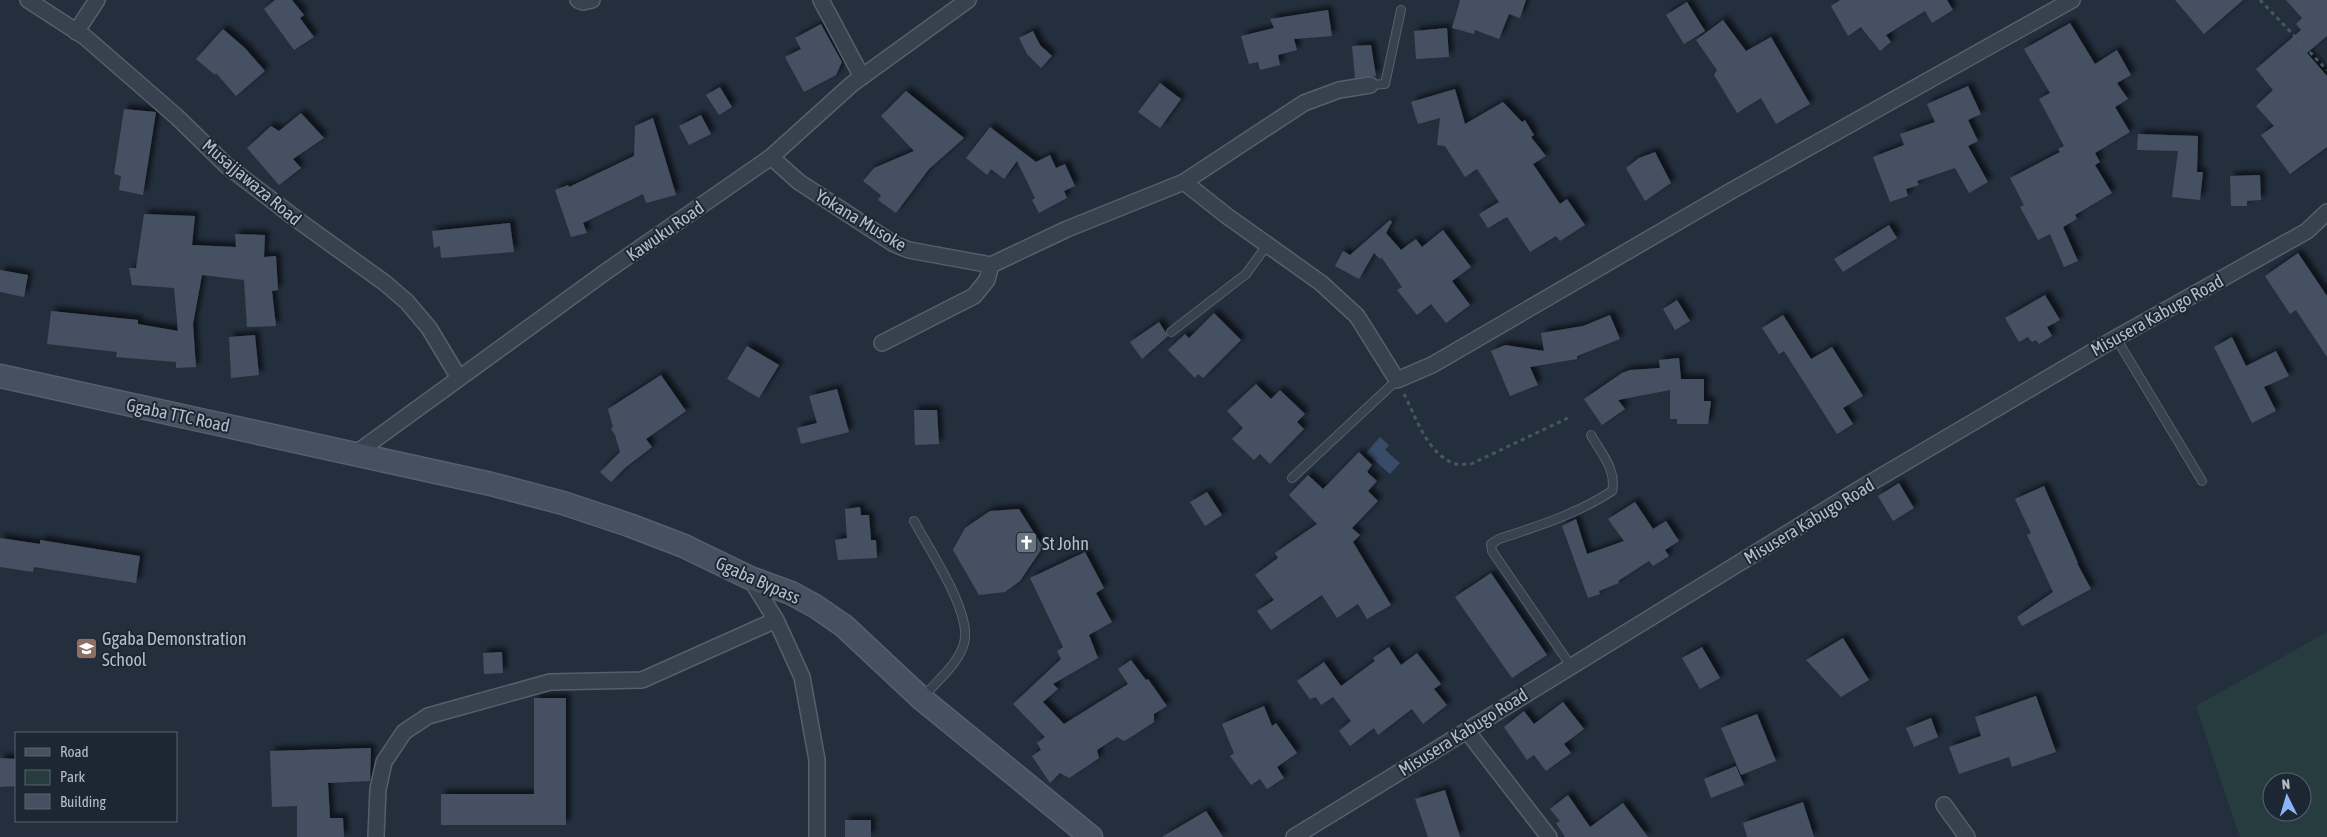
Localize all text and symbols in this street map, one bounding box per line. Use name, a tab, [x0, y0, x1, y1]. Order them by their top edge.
street label: Musajjawaza Road	[198, 135, 306, 229]
street label: Yokana Musoke	[812, 185, 910, 255]
street label: Kawuku Road	[622, 197, 708, 265]
street label: Misusera Kabugo Road	[2087, 270, 2227, 360]
street label: Ggaba TTC Road	[124, 394, 232, 436]
street label: Misusera Kabugo Road	[1740, 474, 1878, 568]
church icon: St John	[1014, 531, 1038, 555]
place label: St John	[1042, 533, 1089, 554]
street label: Ggaba Bypass	[713, 552, 803, 608]
place label: Ggaba Demonstration School	[102, 628, 246, 670]
school or university icon: Ggaba Demonstration School	[74, 636, 98, 660]
street label: Misusera Kabugo Road	[1395, 684, 1531, 780]
legend	[15, 732, 178, 822]
text: Road	[60, 743, 89, 760]
text: Park	[60, 768, 85, 785]
north arrow	[2262, 772, 2312, 822]
text: N	[2281, 776, 2291, 792]
text: Building	[60, 793, 106, 810]

